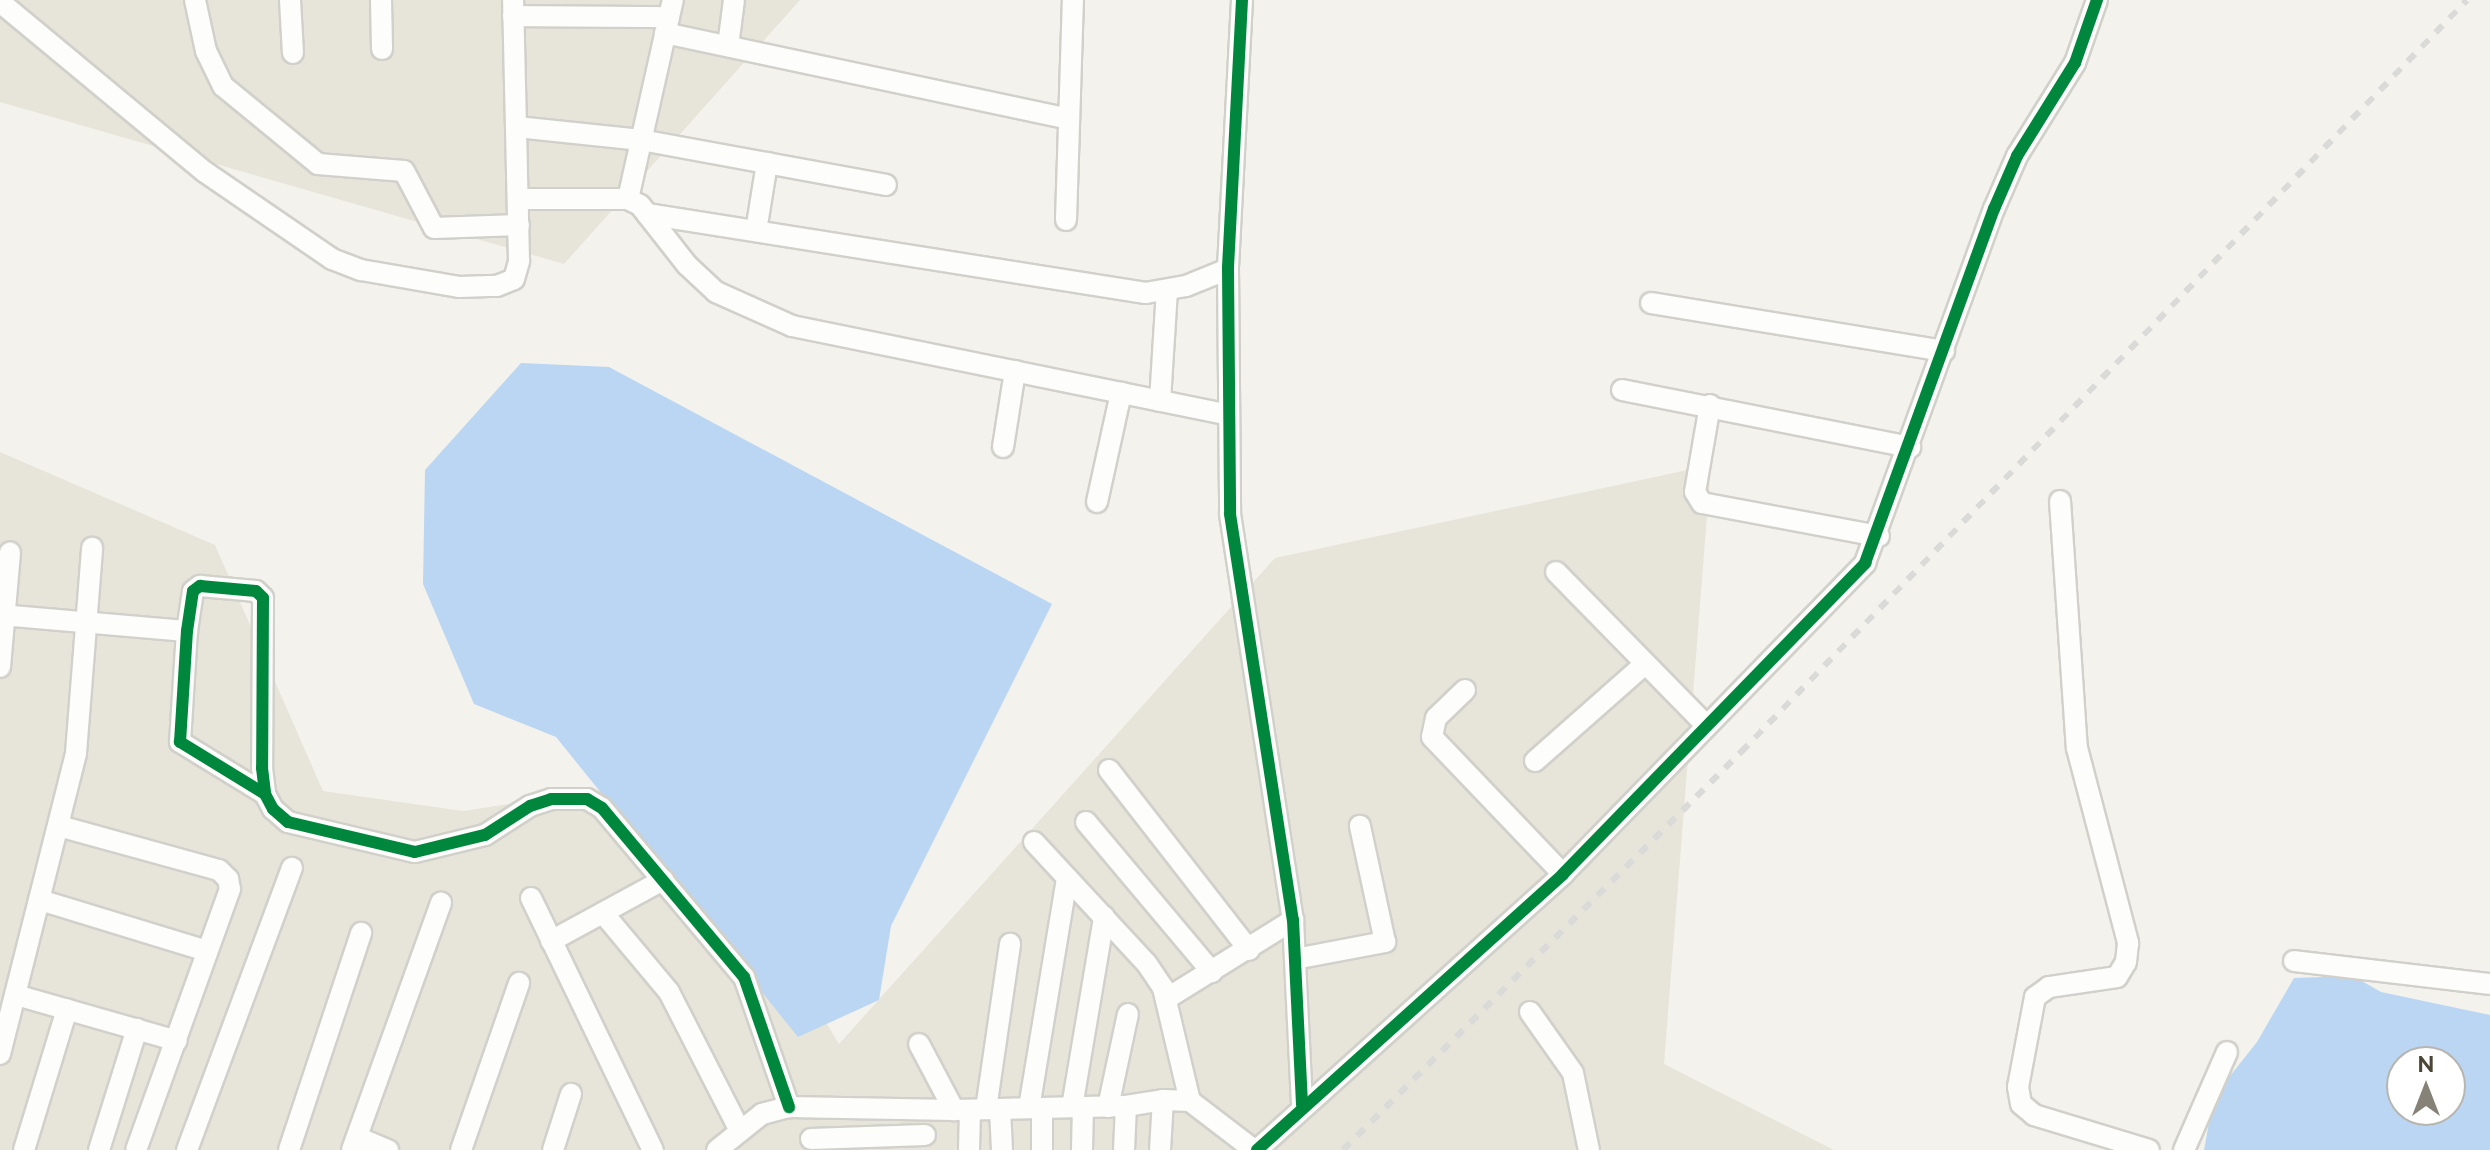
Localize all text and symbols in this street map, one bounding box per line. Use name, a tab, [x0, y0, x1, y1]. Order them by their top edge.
north arrow	[2386, 1046, 2466, 1126]
text: N	[2418, 1051, 2434, 1077]

